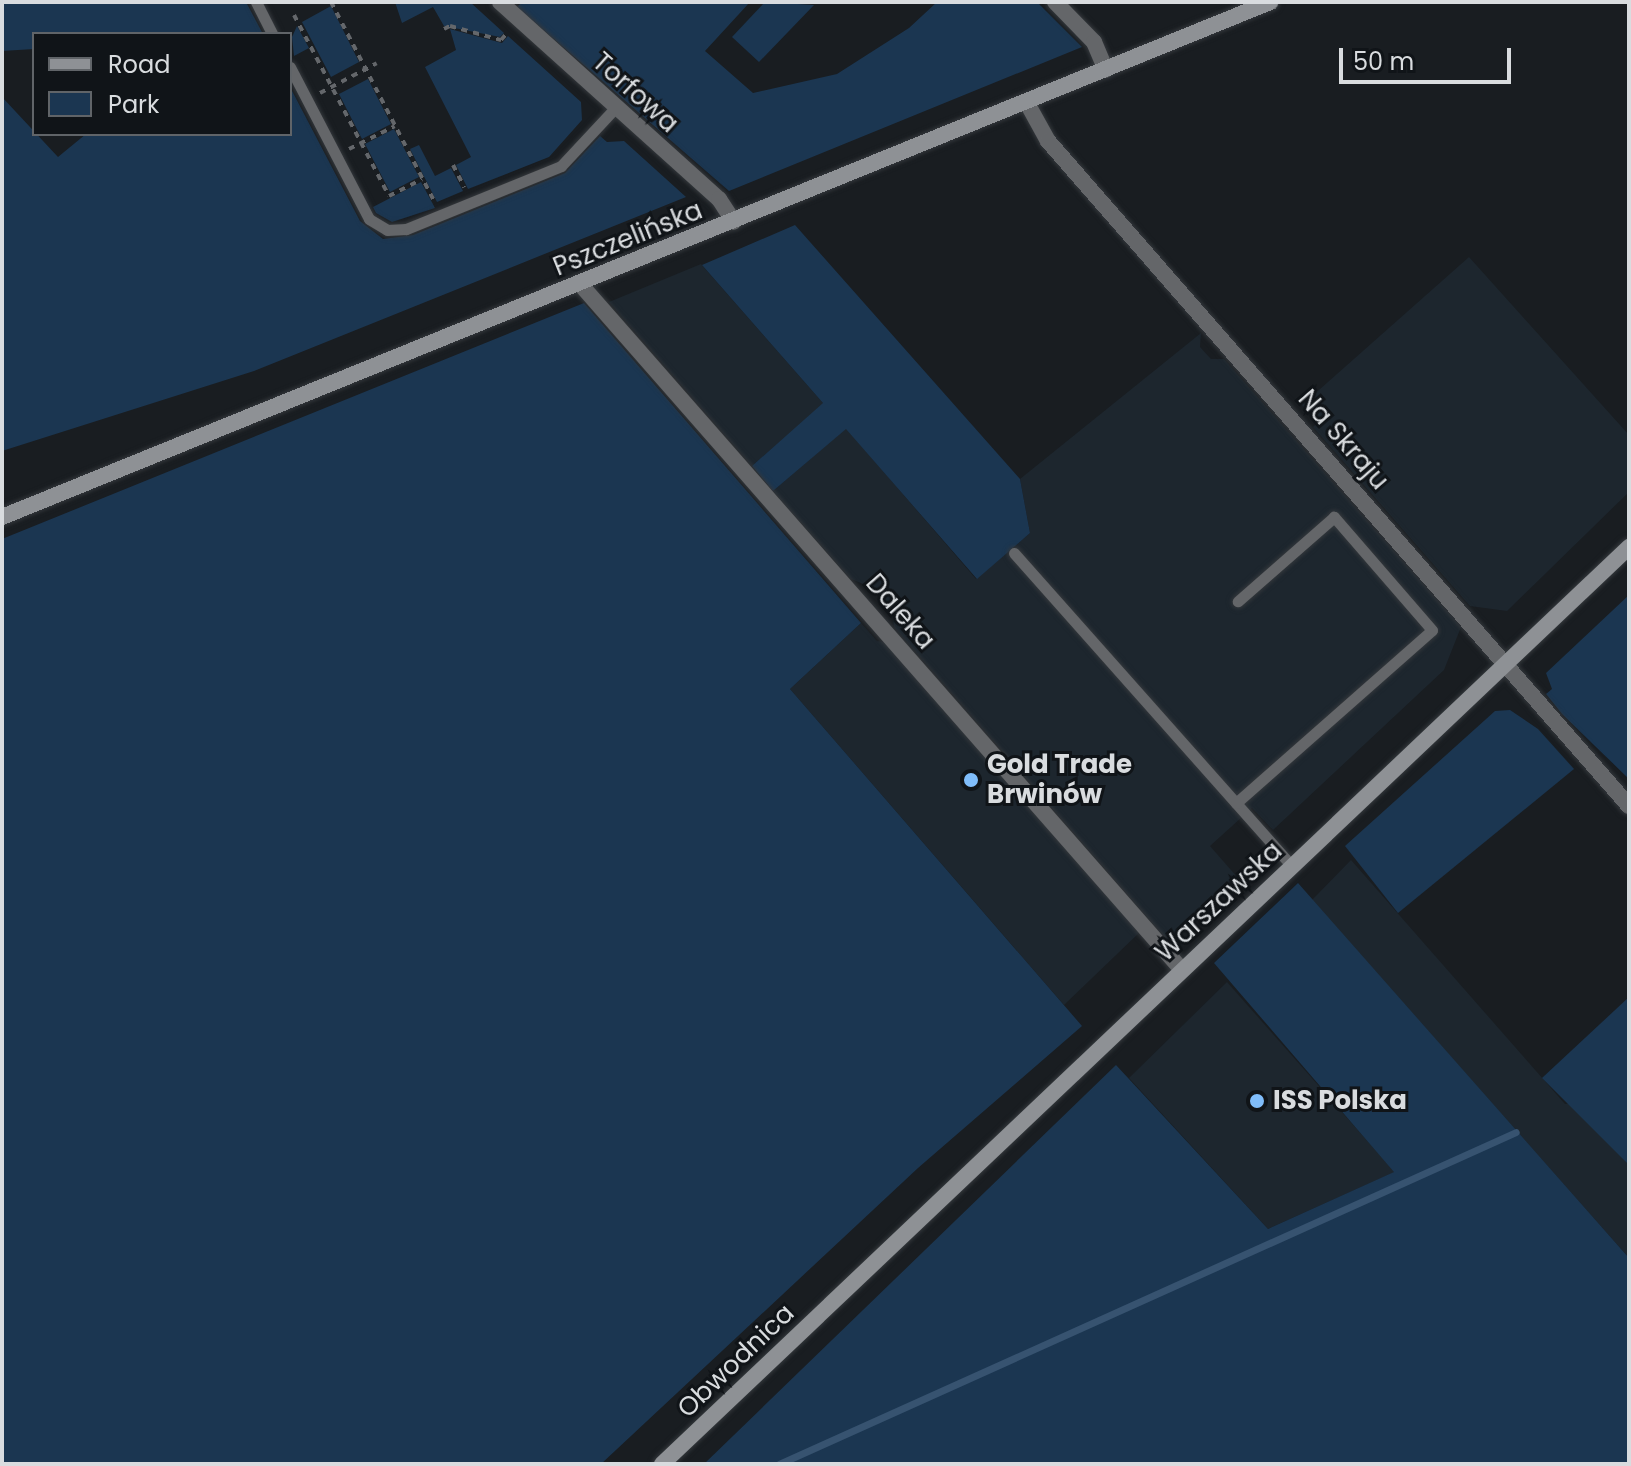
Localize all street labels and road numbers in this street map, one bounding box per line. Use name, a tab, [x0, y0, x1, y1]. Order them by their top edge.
street label: Torfowa	[586, 46, 684, 140]
street label: Pszczelińska	[549, 195, 707, 283]
street label: Na Skraju	[1291, 384, 1395, 496]
street label: Daleka	[859, 568, 941, 656]
street label: Warszawska	[1149, 836, 1289, 968]
street label: Obwodnica	[671, 1298, 801, 1424]

